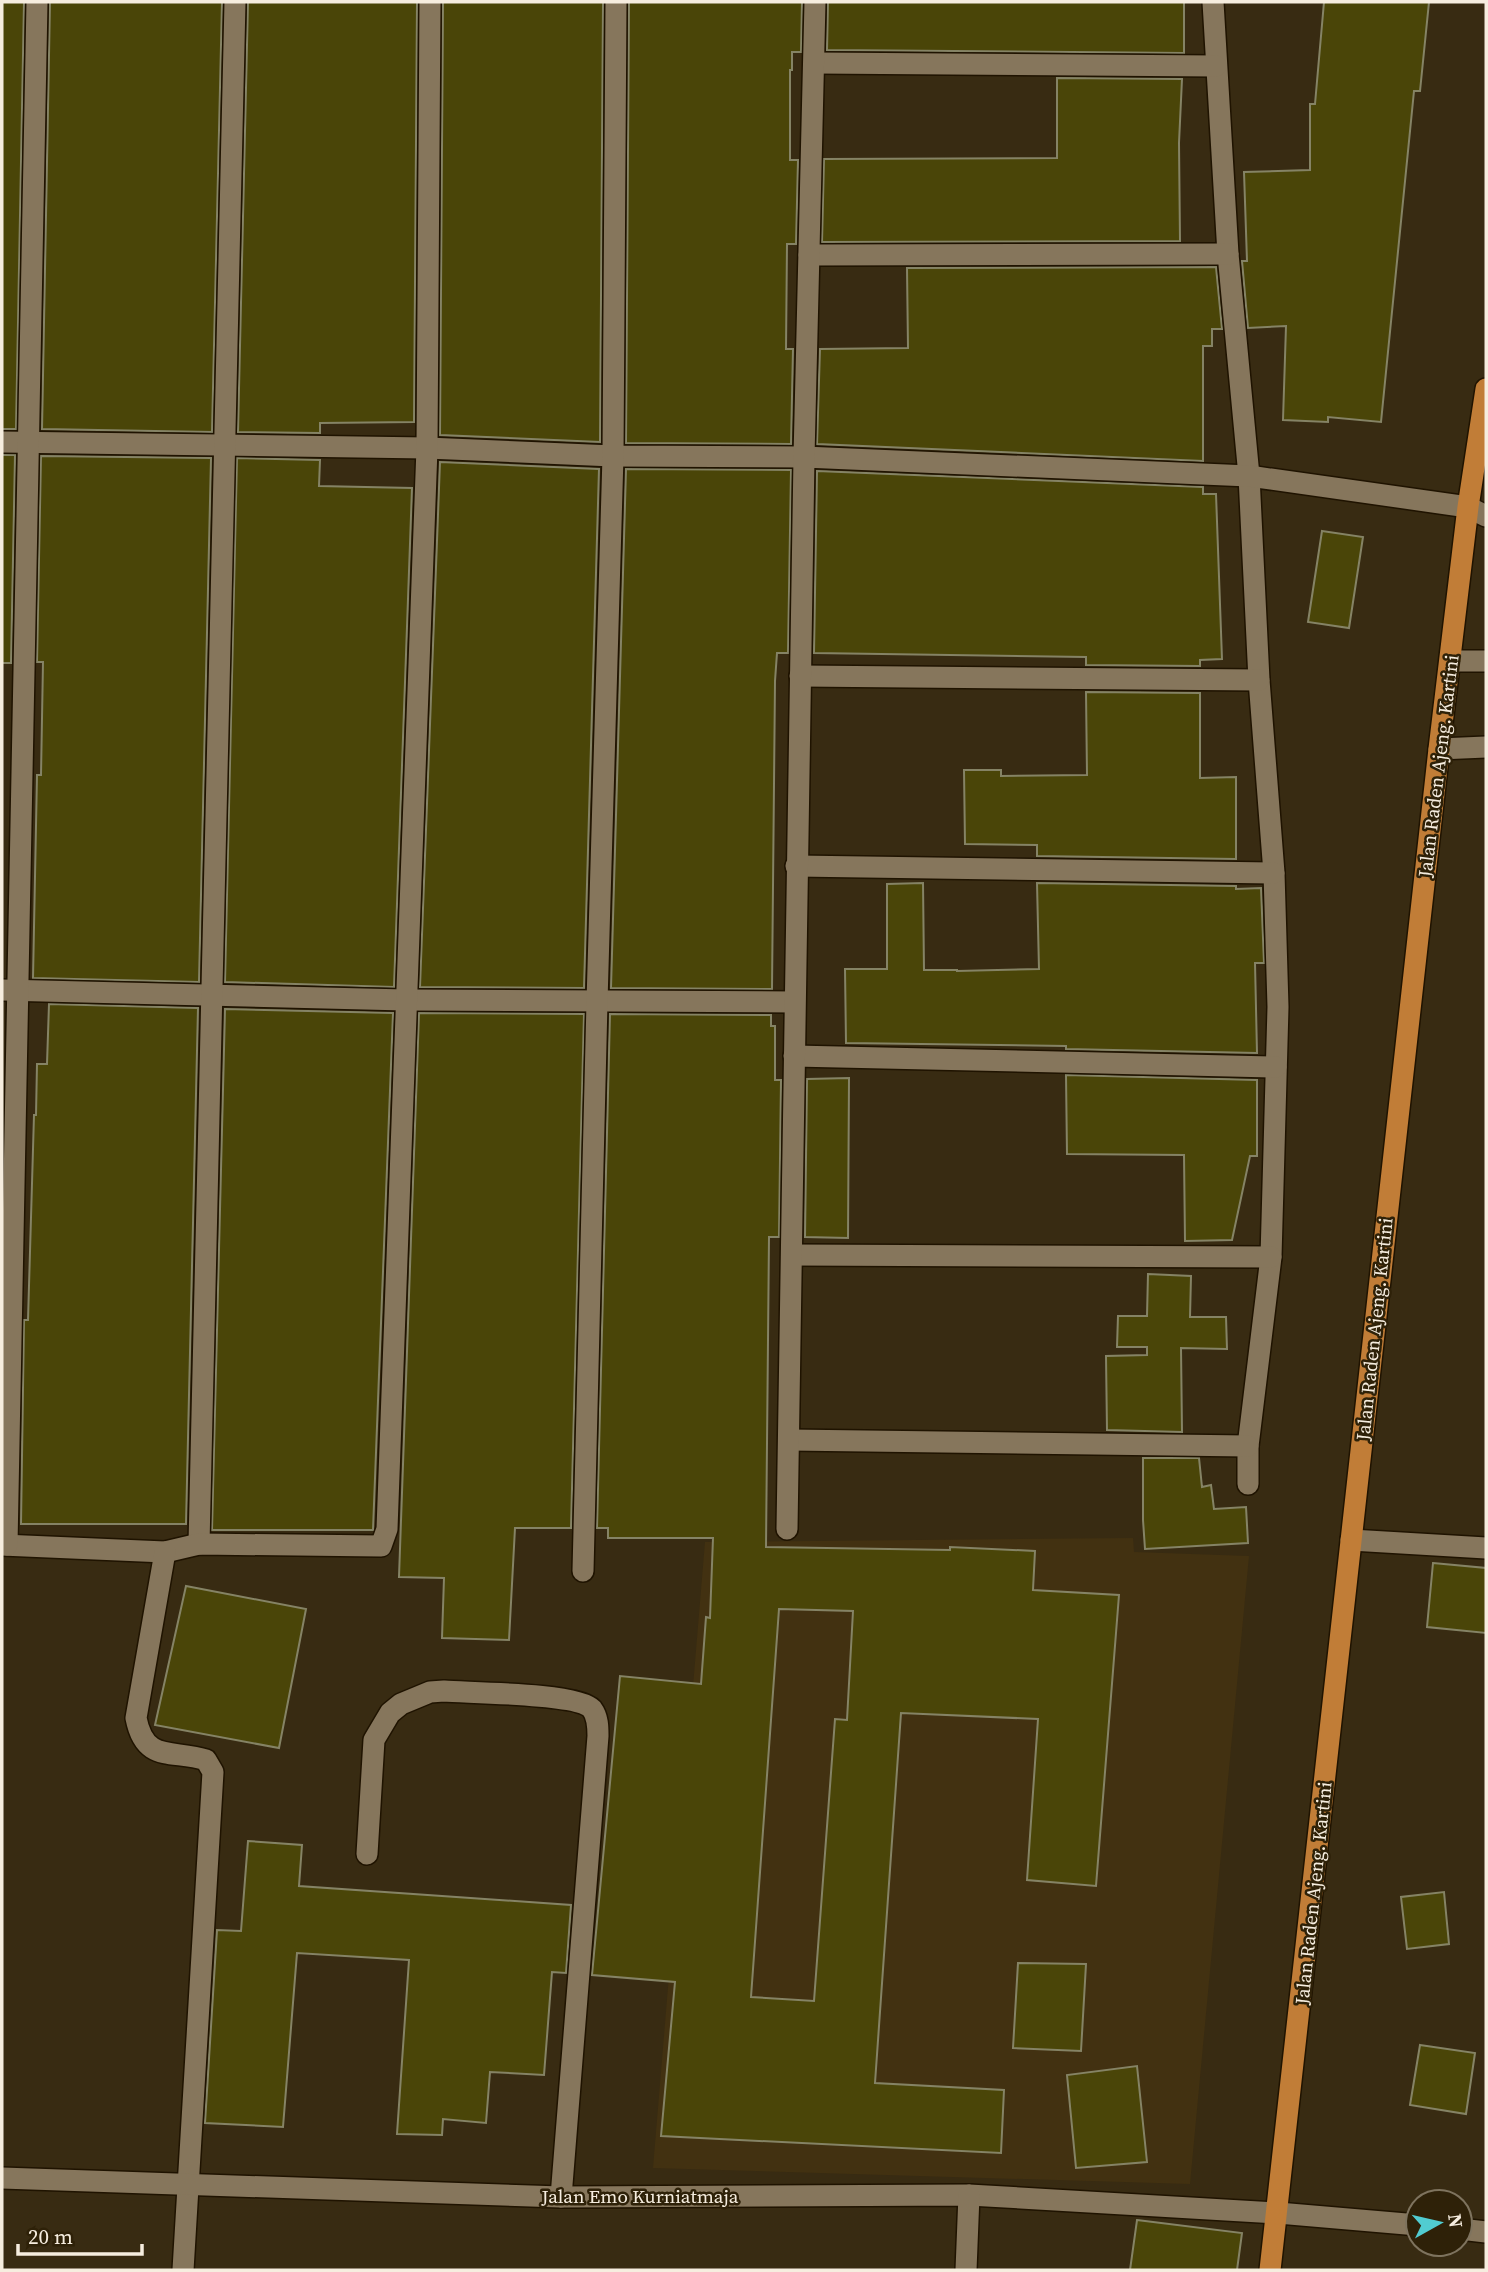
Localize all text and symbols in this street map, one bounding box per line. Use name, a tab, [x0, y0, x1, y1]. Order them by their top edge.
street label: Jalan Raden Ajeng. Kartini	[1411, 653, 1465, 880]
street label: Jalan Raden Ajeng. Kartini	[1349, 1216, 1399, 1443]
street label: Jalan Raden Ajeng. Kartini	[1288, 1780, 1338, 2007]
street label: Jalan Emo Kurniatmaja	[541, 2183, 739, 2209]
north arrow	[1404, 2188, 1474, 2258]
scale bar	[18, 2212, 142, 2256]
text: N	[1442, 2212, 1470, 2229]
text: 20 m	[28, 2222, 73, 2251]

